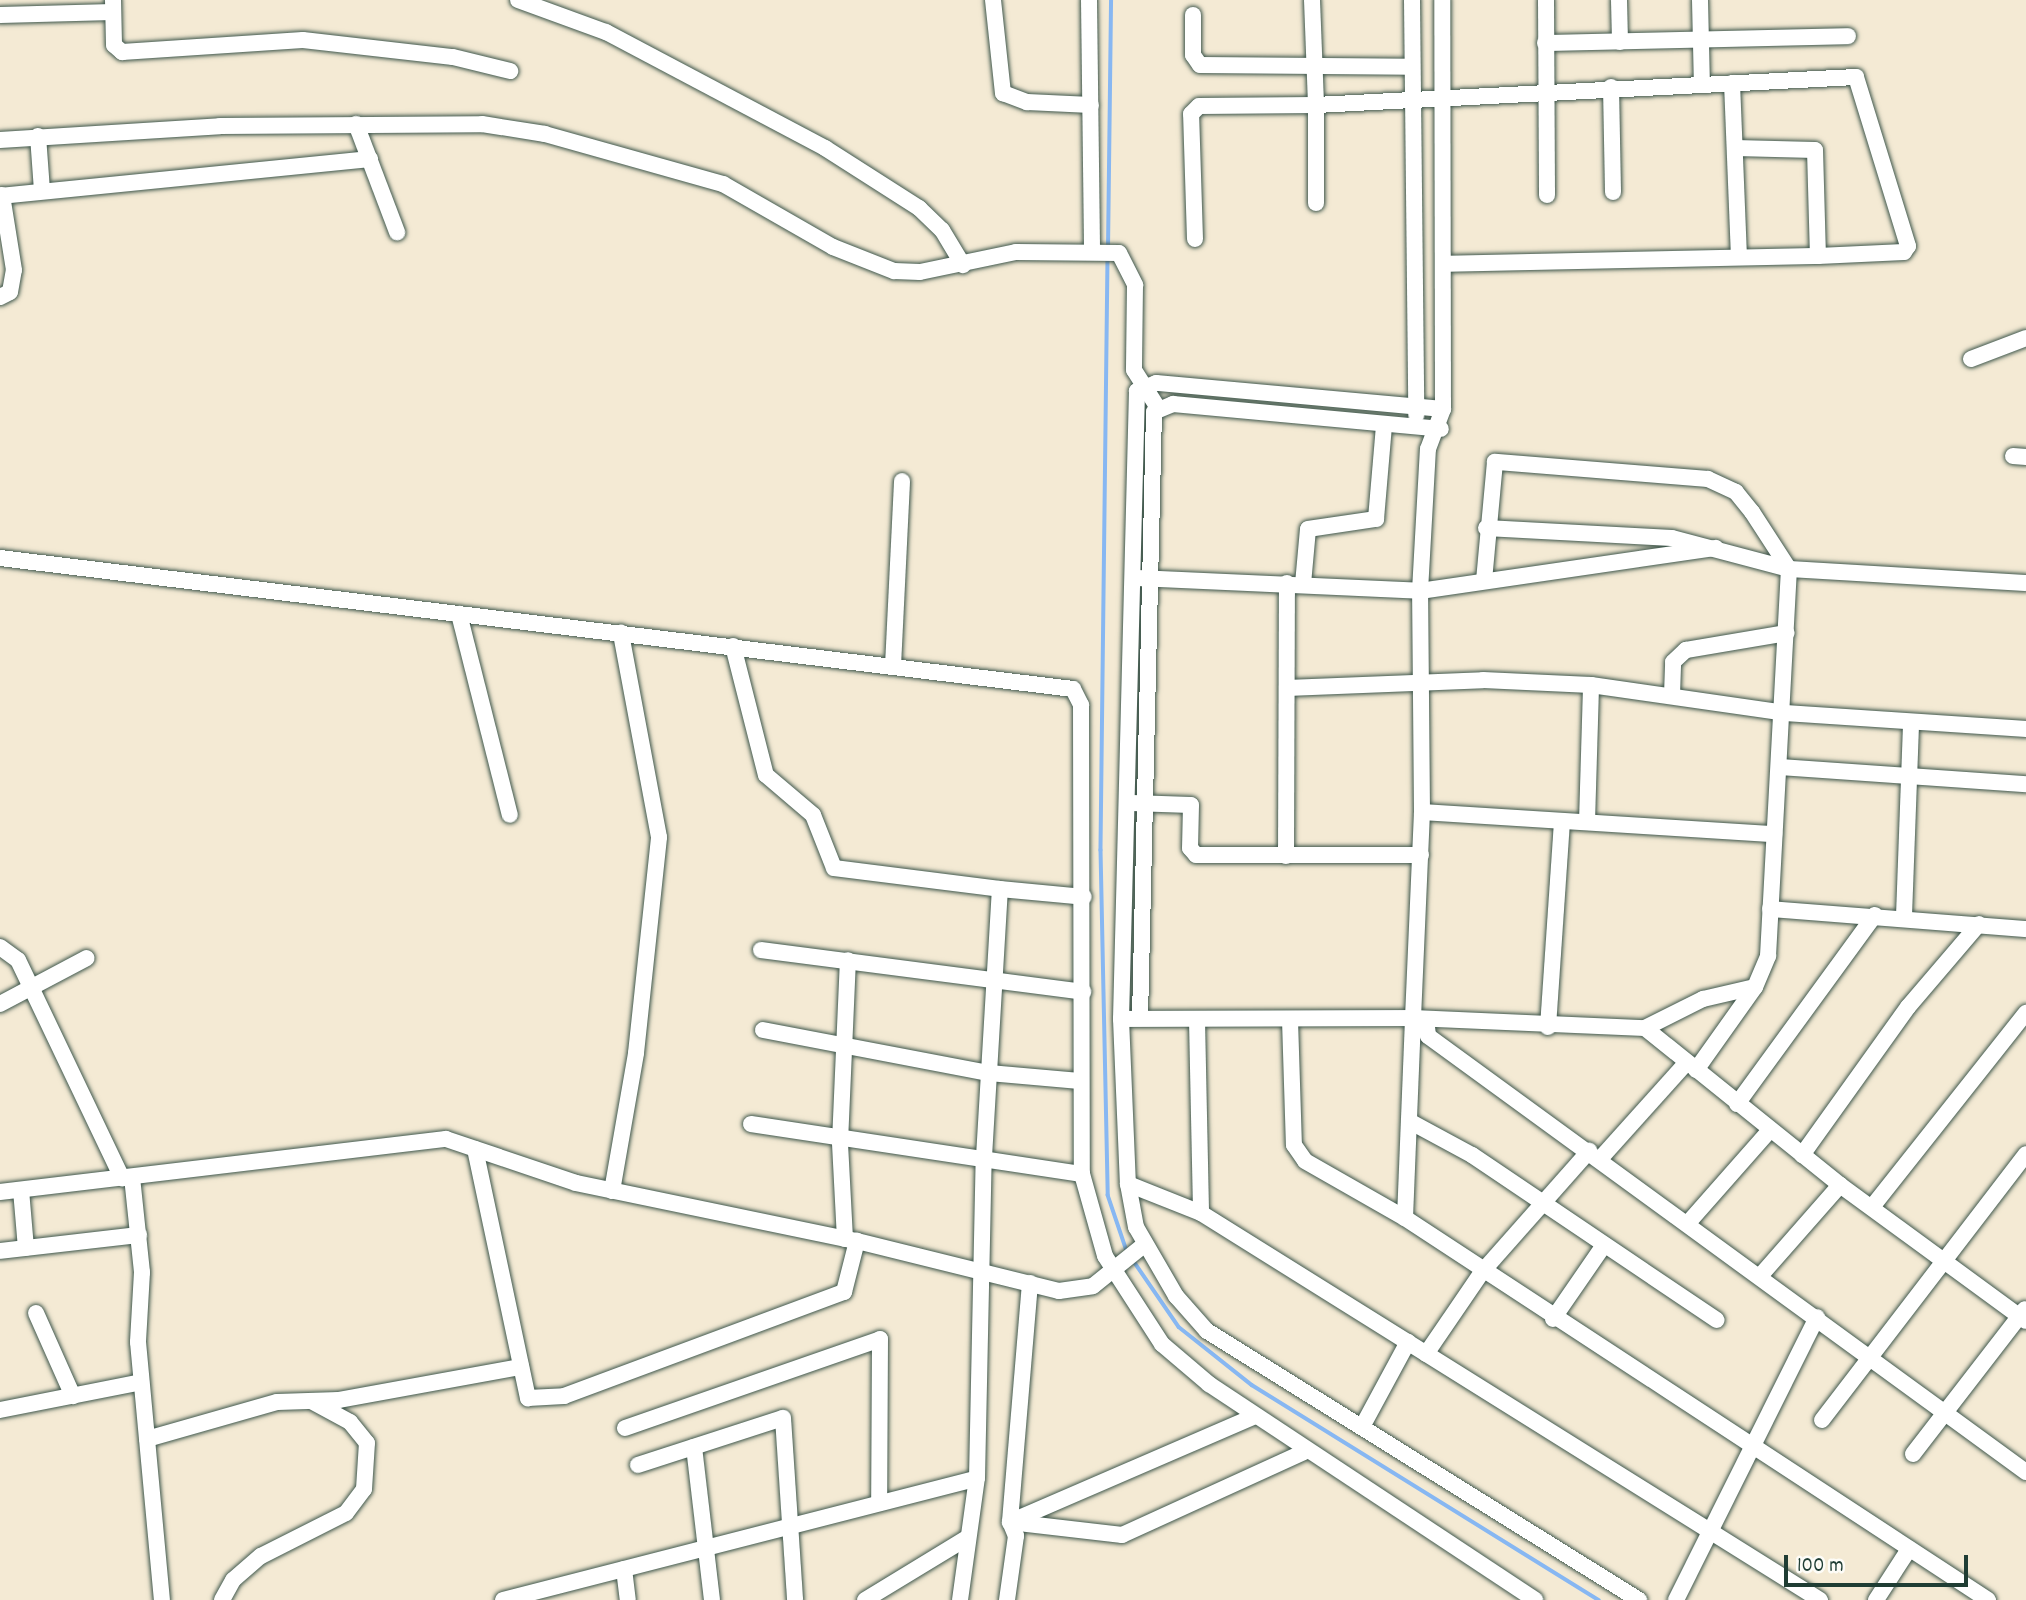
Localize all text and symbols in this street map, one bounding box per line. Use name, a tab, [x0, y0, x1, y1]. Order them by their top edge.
scale bar	[1788, 1540, 1972, 1584]
text: 100 m	[1797, 1552, 1844, 1582]

